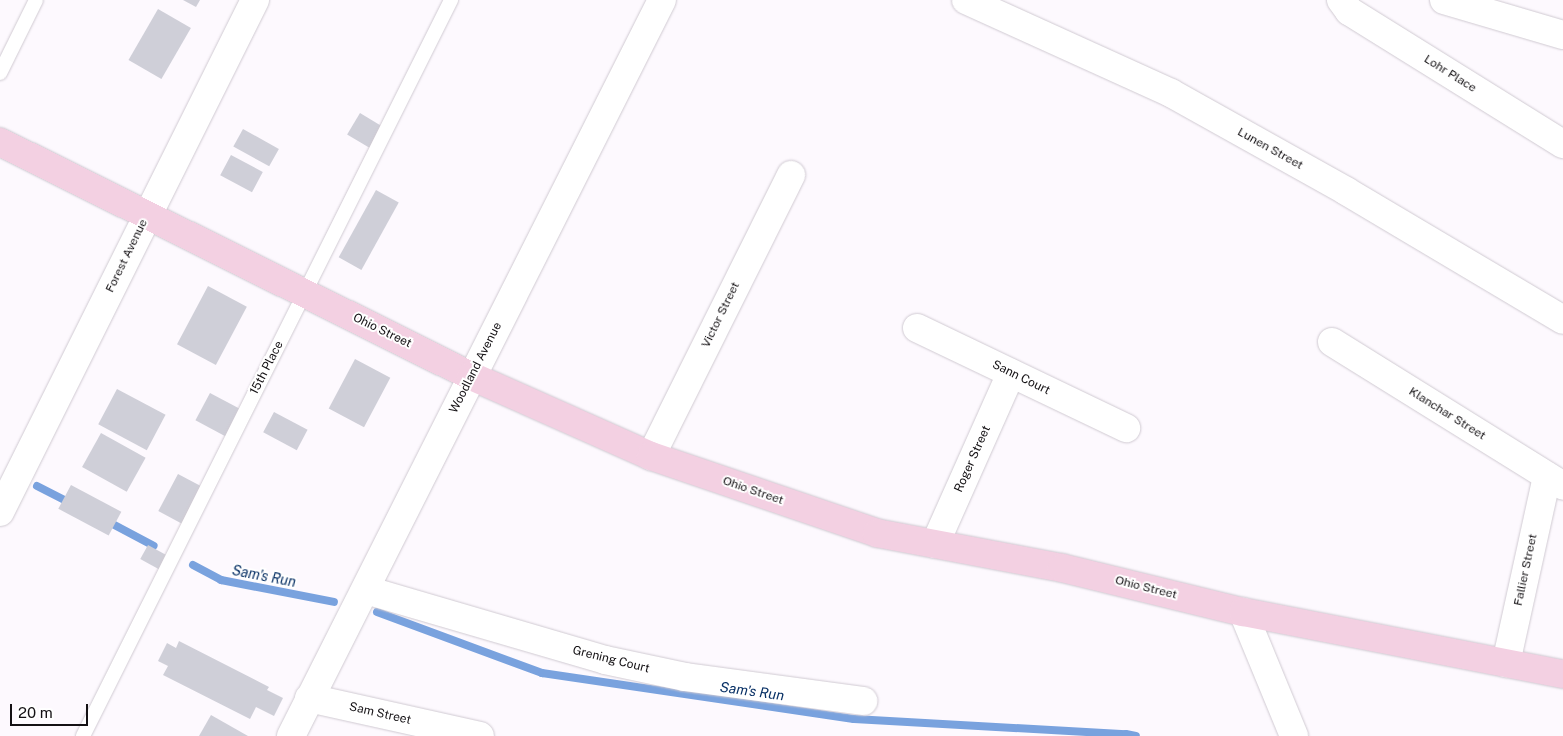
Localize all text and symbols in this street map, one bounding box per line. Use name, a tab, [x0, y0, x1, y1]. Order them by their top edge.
street label: Lohr Place	[1421, 52, 1479, 96]
street label: Lunen Street	[1235, 125, 1305, 173]
street label: Forest Avenue	[103, 217, 151, 295]
street label: Victor Street	[699, 280, 743, 350]
street label: Ohio Street	[350, 311, 414, 351]
street label: Woodland Avenue	[447, 320, 505, 416]
street label: 15th Place	[247, 339, 287, 397]
street label: Sann Court	[990, 358, 1052, 398]
street label: Klanchar Street	[1406, 385, 1488, 443]
street label: Roger Street	[952, 423, 994, 495]
street label: Ohio Street	[721, 474, 785, 508]
street label: Fallier Street	[1511, 533, 1541, 607]
water label: Sam's Run	[231, 562, 297, 590]
street label: Ohio Street	[1114, 573, 1178, 603]
street label: Grening Court	[571, 643, 651, 677]
water label: Sam's Run	[719, 678, 785, 704]
scale bar	[12, 694, 90, 726]
street label: Sam Street	[348, 700, 412, 728]
text: 20 m	[18, 704, 53, 721]

